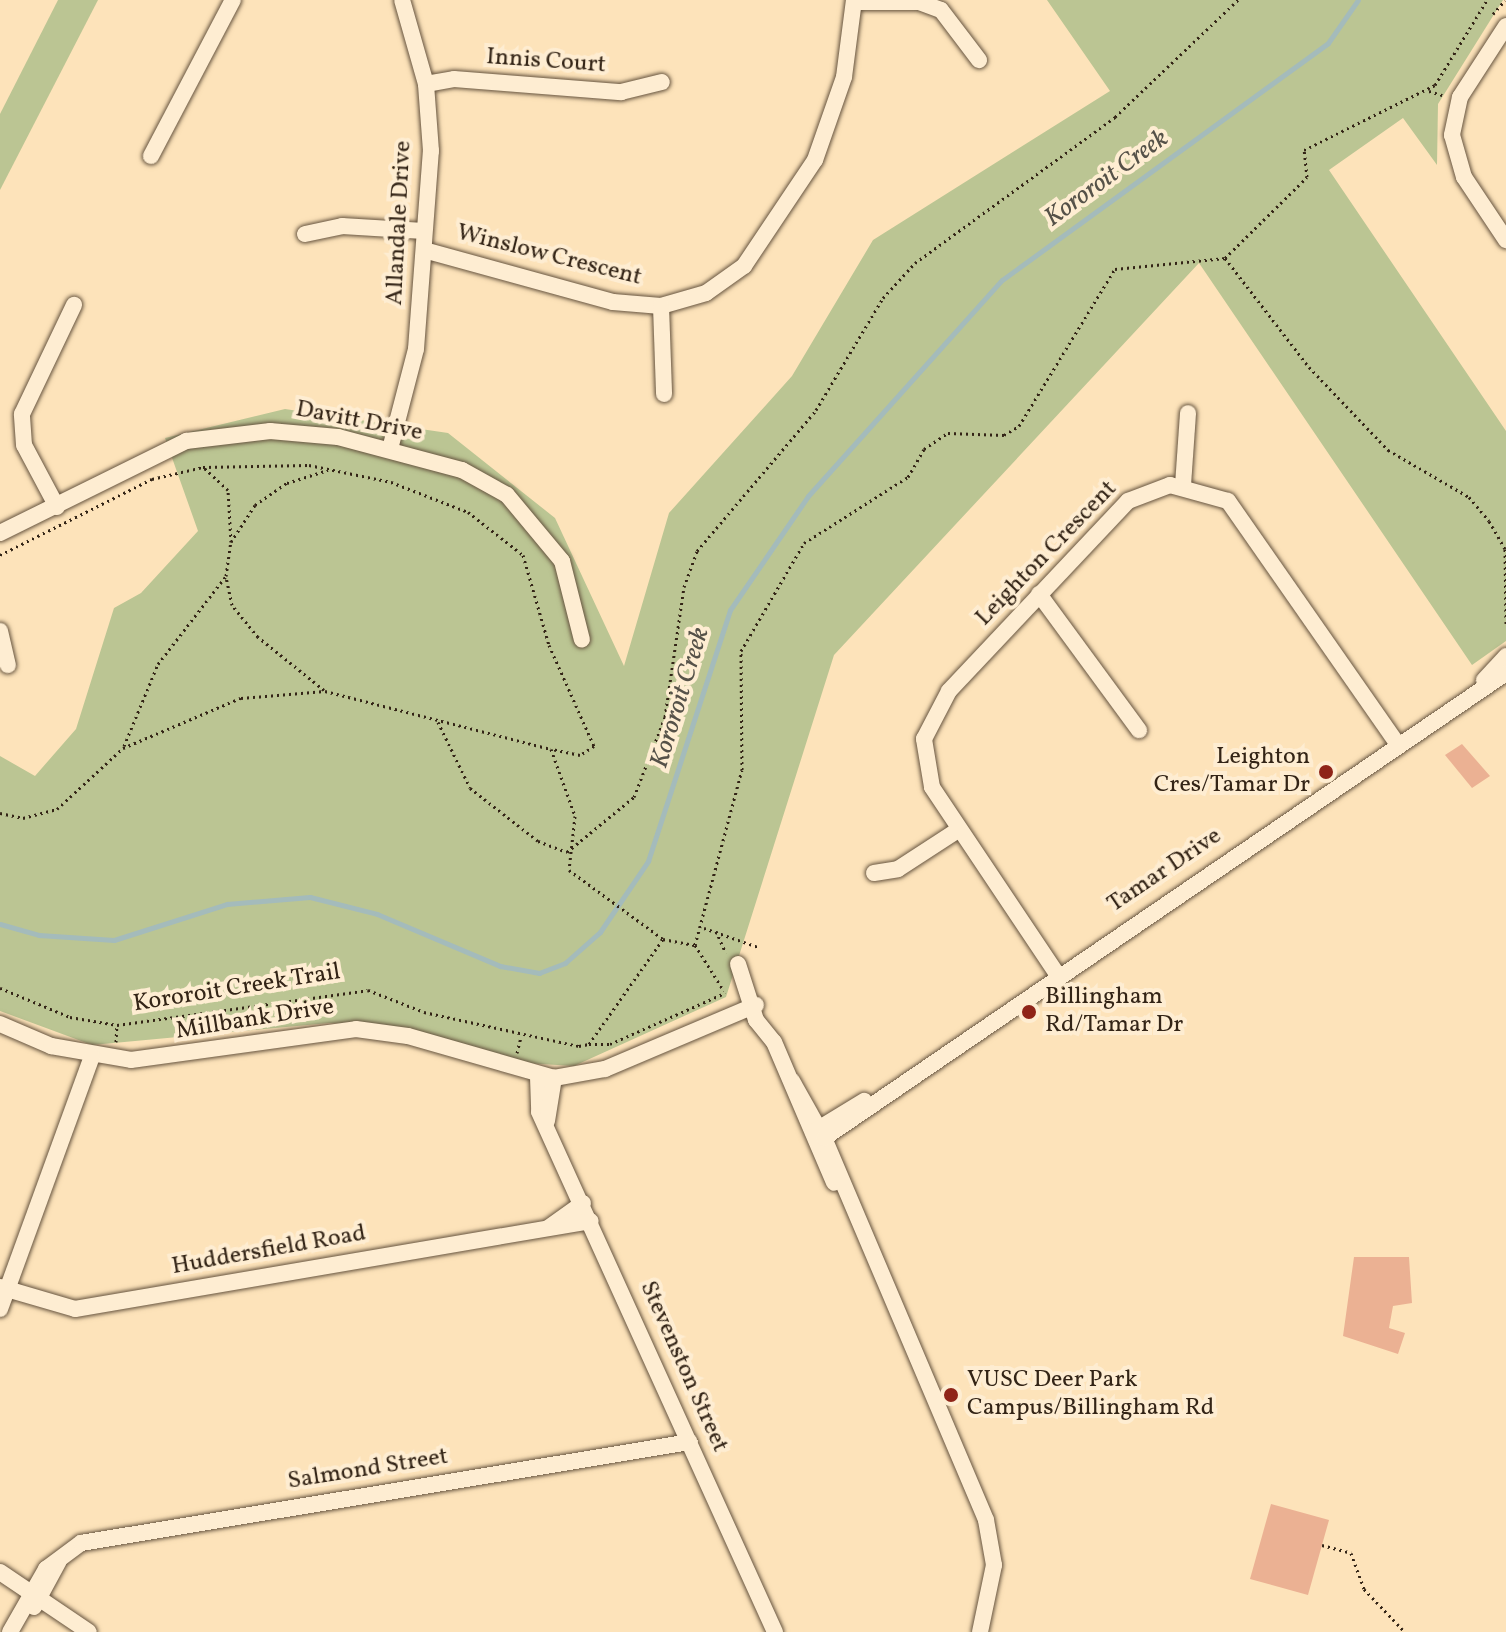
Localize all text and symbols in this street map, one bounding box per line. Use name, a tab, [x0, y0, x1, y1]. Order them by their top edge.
street label: Innis Court	[485, 43, 607, 81]
water label: Kororoit Creek	[1039, 124, 1175, 234]
street label: Allandale Drive	[381, 140, 419, 306]
street label: Winslow Crescent	[453, 219, 645, 293]
street label: Davitt Drive	[293, 396, 425, 448]
street label: Leighton Crescent	[970, 475, 1124, 633]
water label: Kororoit Creek	[645, 624, 717, 772]
place label: Leighton Cres/Tamar Dr	[1154, 744, 1310, 800]
marker: Leighton Cres/Tamar Dr	[1317, 763, 1335, 781]
street label: Tamar Drive	[1103, 822, 1227, 920]
street label: Kororoit Creek Trail	[131, 958, 343, 1020]
place label: Billingham Rd/Tamar Dr	[1045, 984, 1183, 1040]
street label: Millbank Drive	[174, 993, 336, 1047]
marker: Billingham Rd/Tamar Dr	[1020, 1003, 1038, 1021]
street label: Huddersfield Road	[170, 1220, 368, 1282]
street label: Stevenston Street	[632, 1277, 734, 1457]
place label: VUSC Deer Park Campus/Billingham Rd	[967, 1367, 1214, 1423]
marker: VUSC Deer Park Campus/Billingham Rd	[942, 1386, 960, 1404]
street label: Salmond Street	[286, 1443, 450, 1497]

